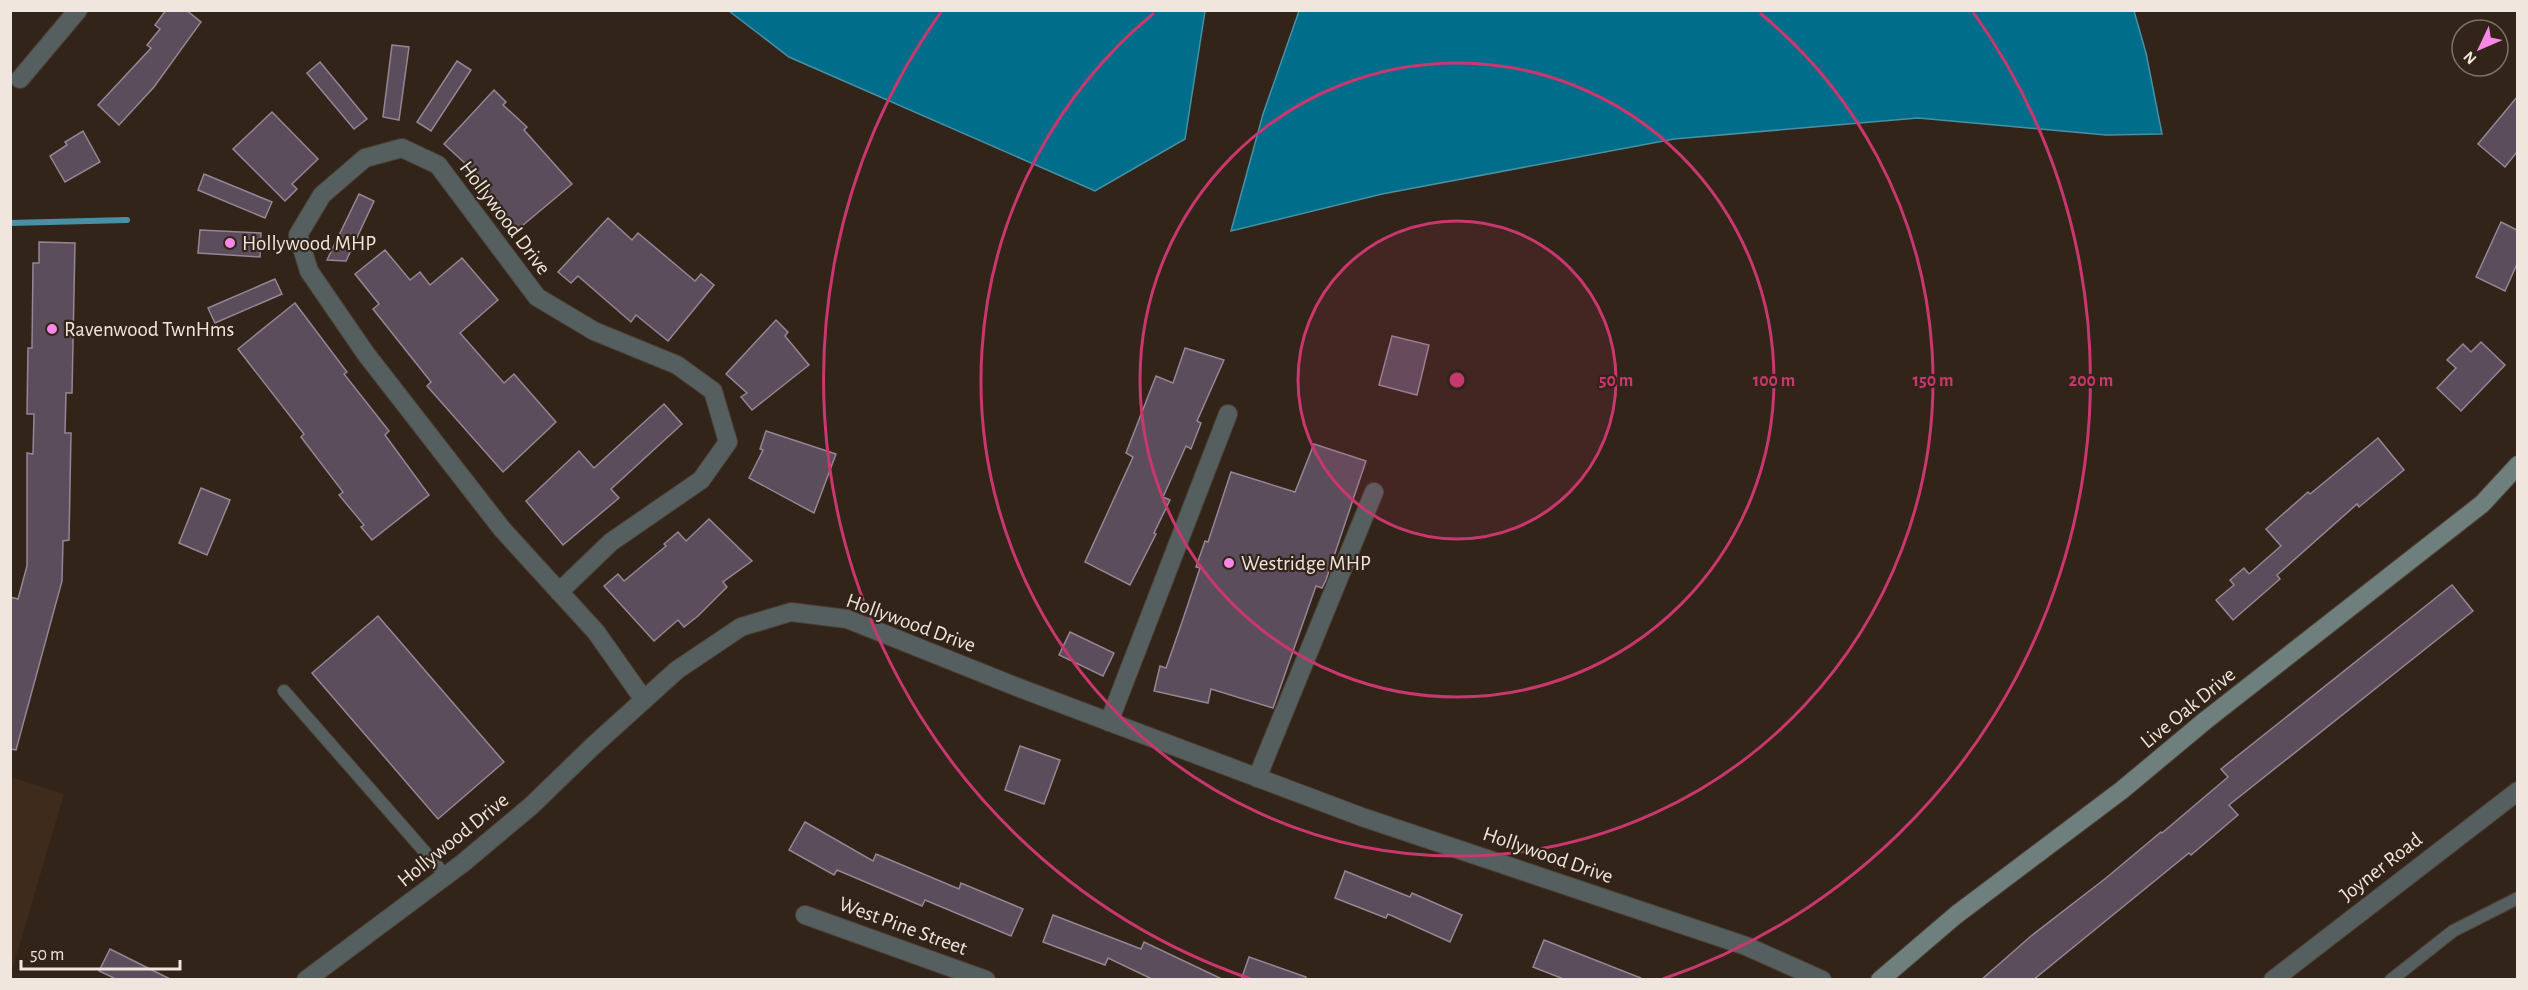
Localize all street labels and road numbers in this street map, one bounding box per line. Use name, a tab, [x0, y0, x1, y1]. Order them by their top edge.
street label: Hollywood Drive	[456, 157, 554, 279]
street label: Hollywood Drive	[843, 590, 979, 656]
street label: Live Oak Drive	[2137, 664, 2239, 752]
street label: Hollywood Drive	[394, 789, 512, 891]
street label: Hollywood Drive	[1480, 823, 1616, 887]
street label: Joyner Road	[2336, 829, 2426, 905]
street label: West Pine Street	[836, 893, 970, 959]

